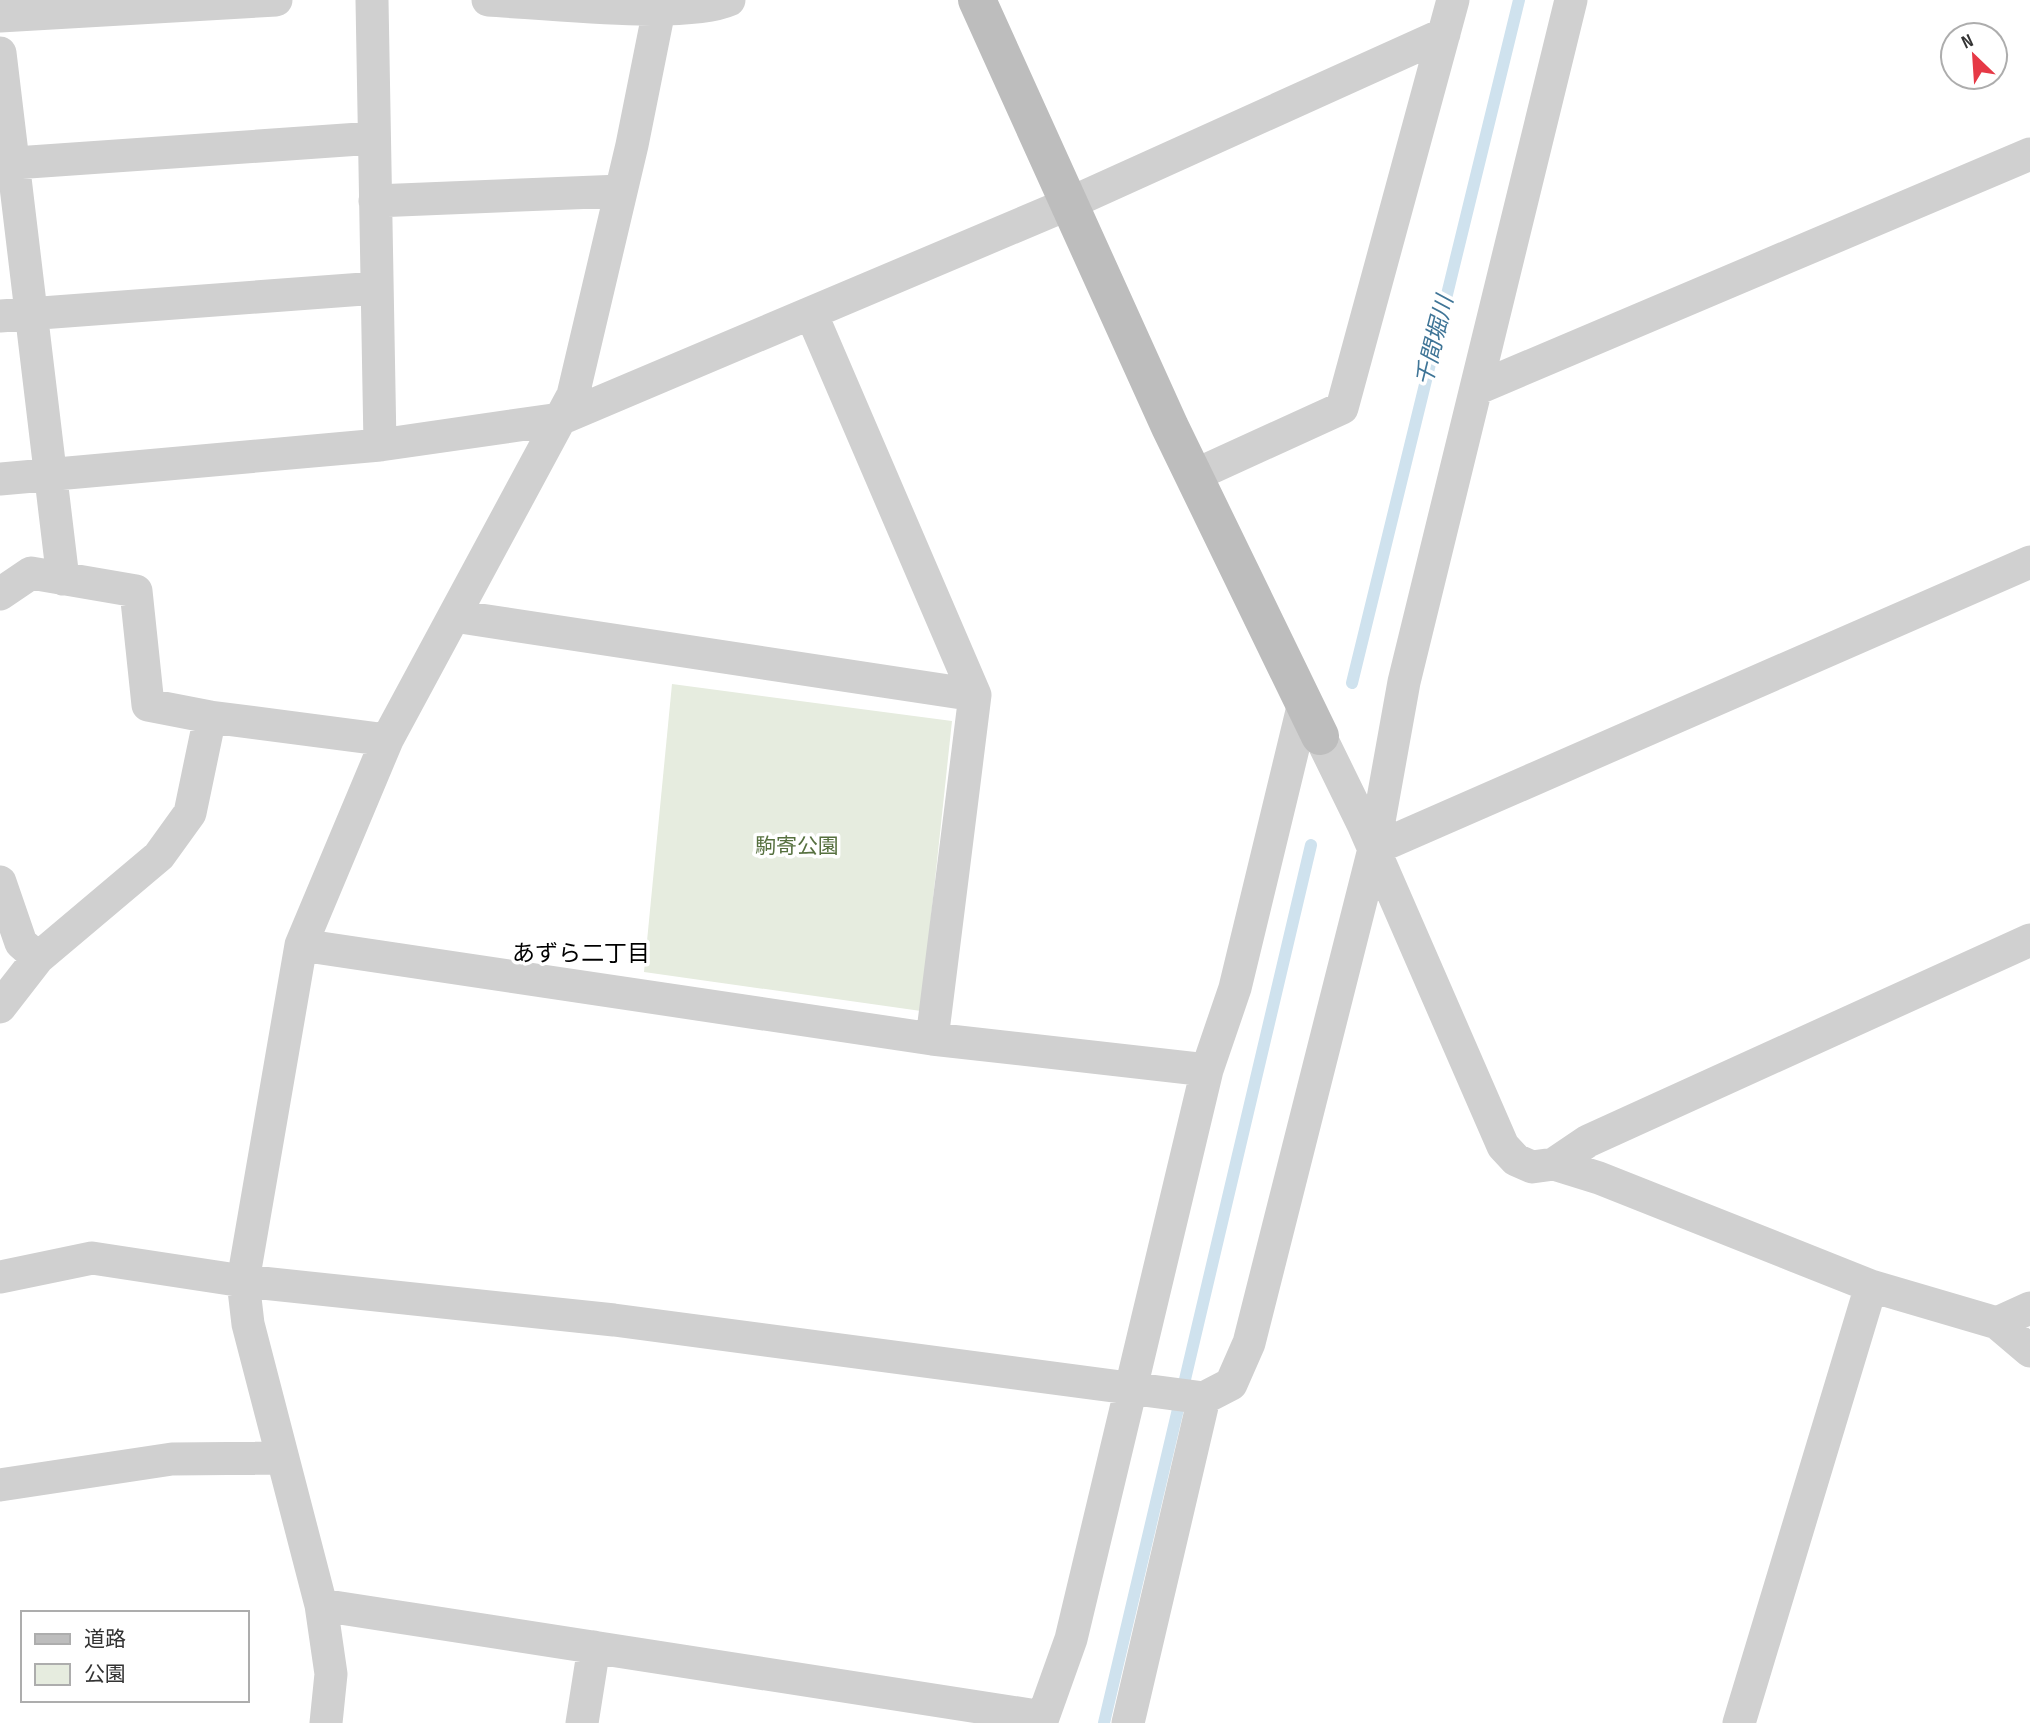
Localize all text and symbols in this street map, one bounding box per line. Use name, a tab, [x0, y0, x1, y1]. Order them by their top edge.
north arrow	[1939, 21, 2009, 91]
text: N	[1958, 29, 1977, 55]
water label: 千間堀川	[1410, 290, 1460, 389]
park label: 駒寄公園	[755, 834, 839, 859]
district label: あずら二丁目	[512, 940, 650, 968]
legend	[21, 1611, 248, 1702]
text: 道路	[84, 1627, 126, 1652]
text: 公園	[84, 1662, 126, 1687]

